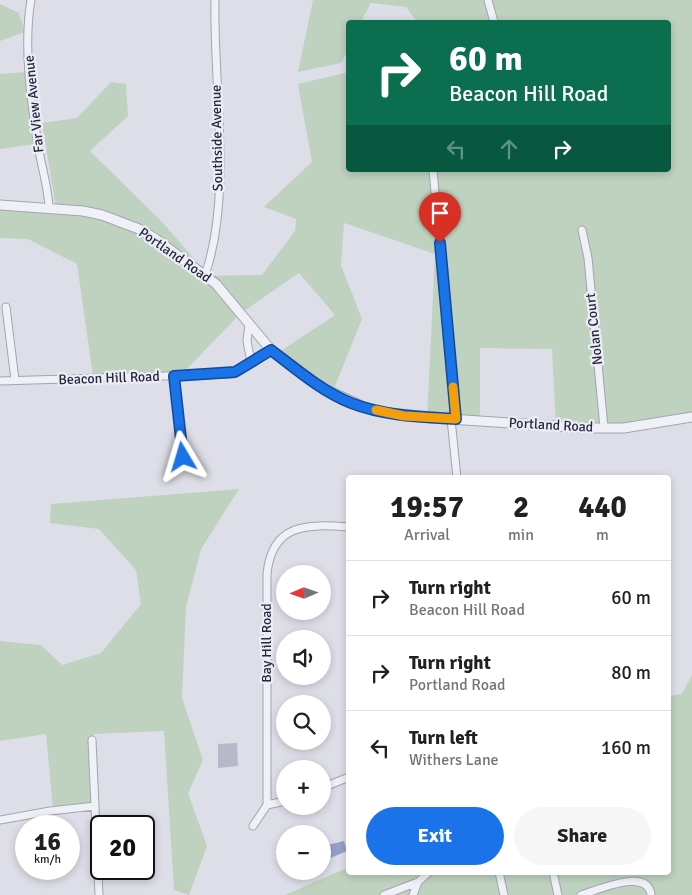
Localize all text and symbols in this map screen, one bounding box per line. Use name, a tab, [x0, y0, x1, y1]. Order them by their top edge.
text: 60 m	[449, 37, 523, 80]
icon: right	[366, 40, 431, 105]
street label: Far View Avenue	[20, 54, 48, 154]
text: Beacon Hill Road	[449, 80, 608, 107]
street label: Southside Avenue	[208, 85, 226, 191]
icon: left	[442, 135, 470, 163]
icon: ahead	[495, 135, 523, 163]
icon: right	[548, 135, 576, 163]
pin	[419, 192, 461, 243]
icon: arrive	[426, 199, 454, 227]
street label: Portland Road	[136, 224, 214, 286]
street label: Nolan Court	[582, 292, 606, 366]
street label: Beacon Hill Road	[58, 368, 160, 388]
street label: Portland Road	[508, 414, 594, 436]
position arrow	[156, 430, 208, 482]
text: 19:57	[390, 489, 464, 526]
text: 2	[513, 489, 529, 526]
text: 440	[578, 489, 627, 526]
text: Arrival	[404, 525, 450, 545]
text: min	[508, 525, 534, 545]
text: m	[596, 525, 609, 545]
north arrow	[276, 565, 331, 620]
map controls	[276, 565, 331, 880]
text: Turn right	[409, 576, 491, 600]
icon: right	[366, 584, 394, 612]
text: 60 m	[611, 586, 651, 610]
text: Beacon Hill Road	[409, 600, 525, 620]
street label: Bay Hill Road	[258, 603, 275, 683]
button: sound	[276, 630, 331, 685]
text: Turn right	[409, 651, 491, 675]
icon: right	[366, 659, 394, 687]
text: 80 m	[611, 661, 651, 685]
text: Portland Road	[409, 675, 506, 695]
button: search	[276, 695, 331, 750]
text: Turn left	[409, 726, 478, 750]
icon: left	[366, 734, 394, 762]
text: 160 m	[601, 736, 651, 760]
text: Withers Lane	[409, 750, 499, 770]
button: +	[276, 760, 331, 815]
button: Exit	[366, 807, 504, 865]
button: Share	[514, 807, 651, 865]
speed limit sign: 20	[90, 815, 155, 880]
button: −	[276, 825, 331, 880]
text: 16	[34, 826, 61, 857]
text: km/h	[34, 852, 61, 867]

